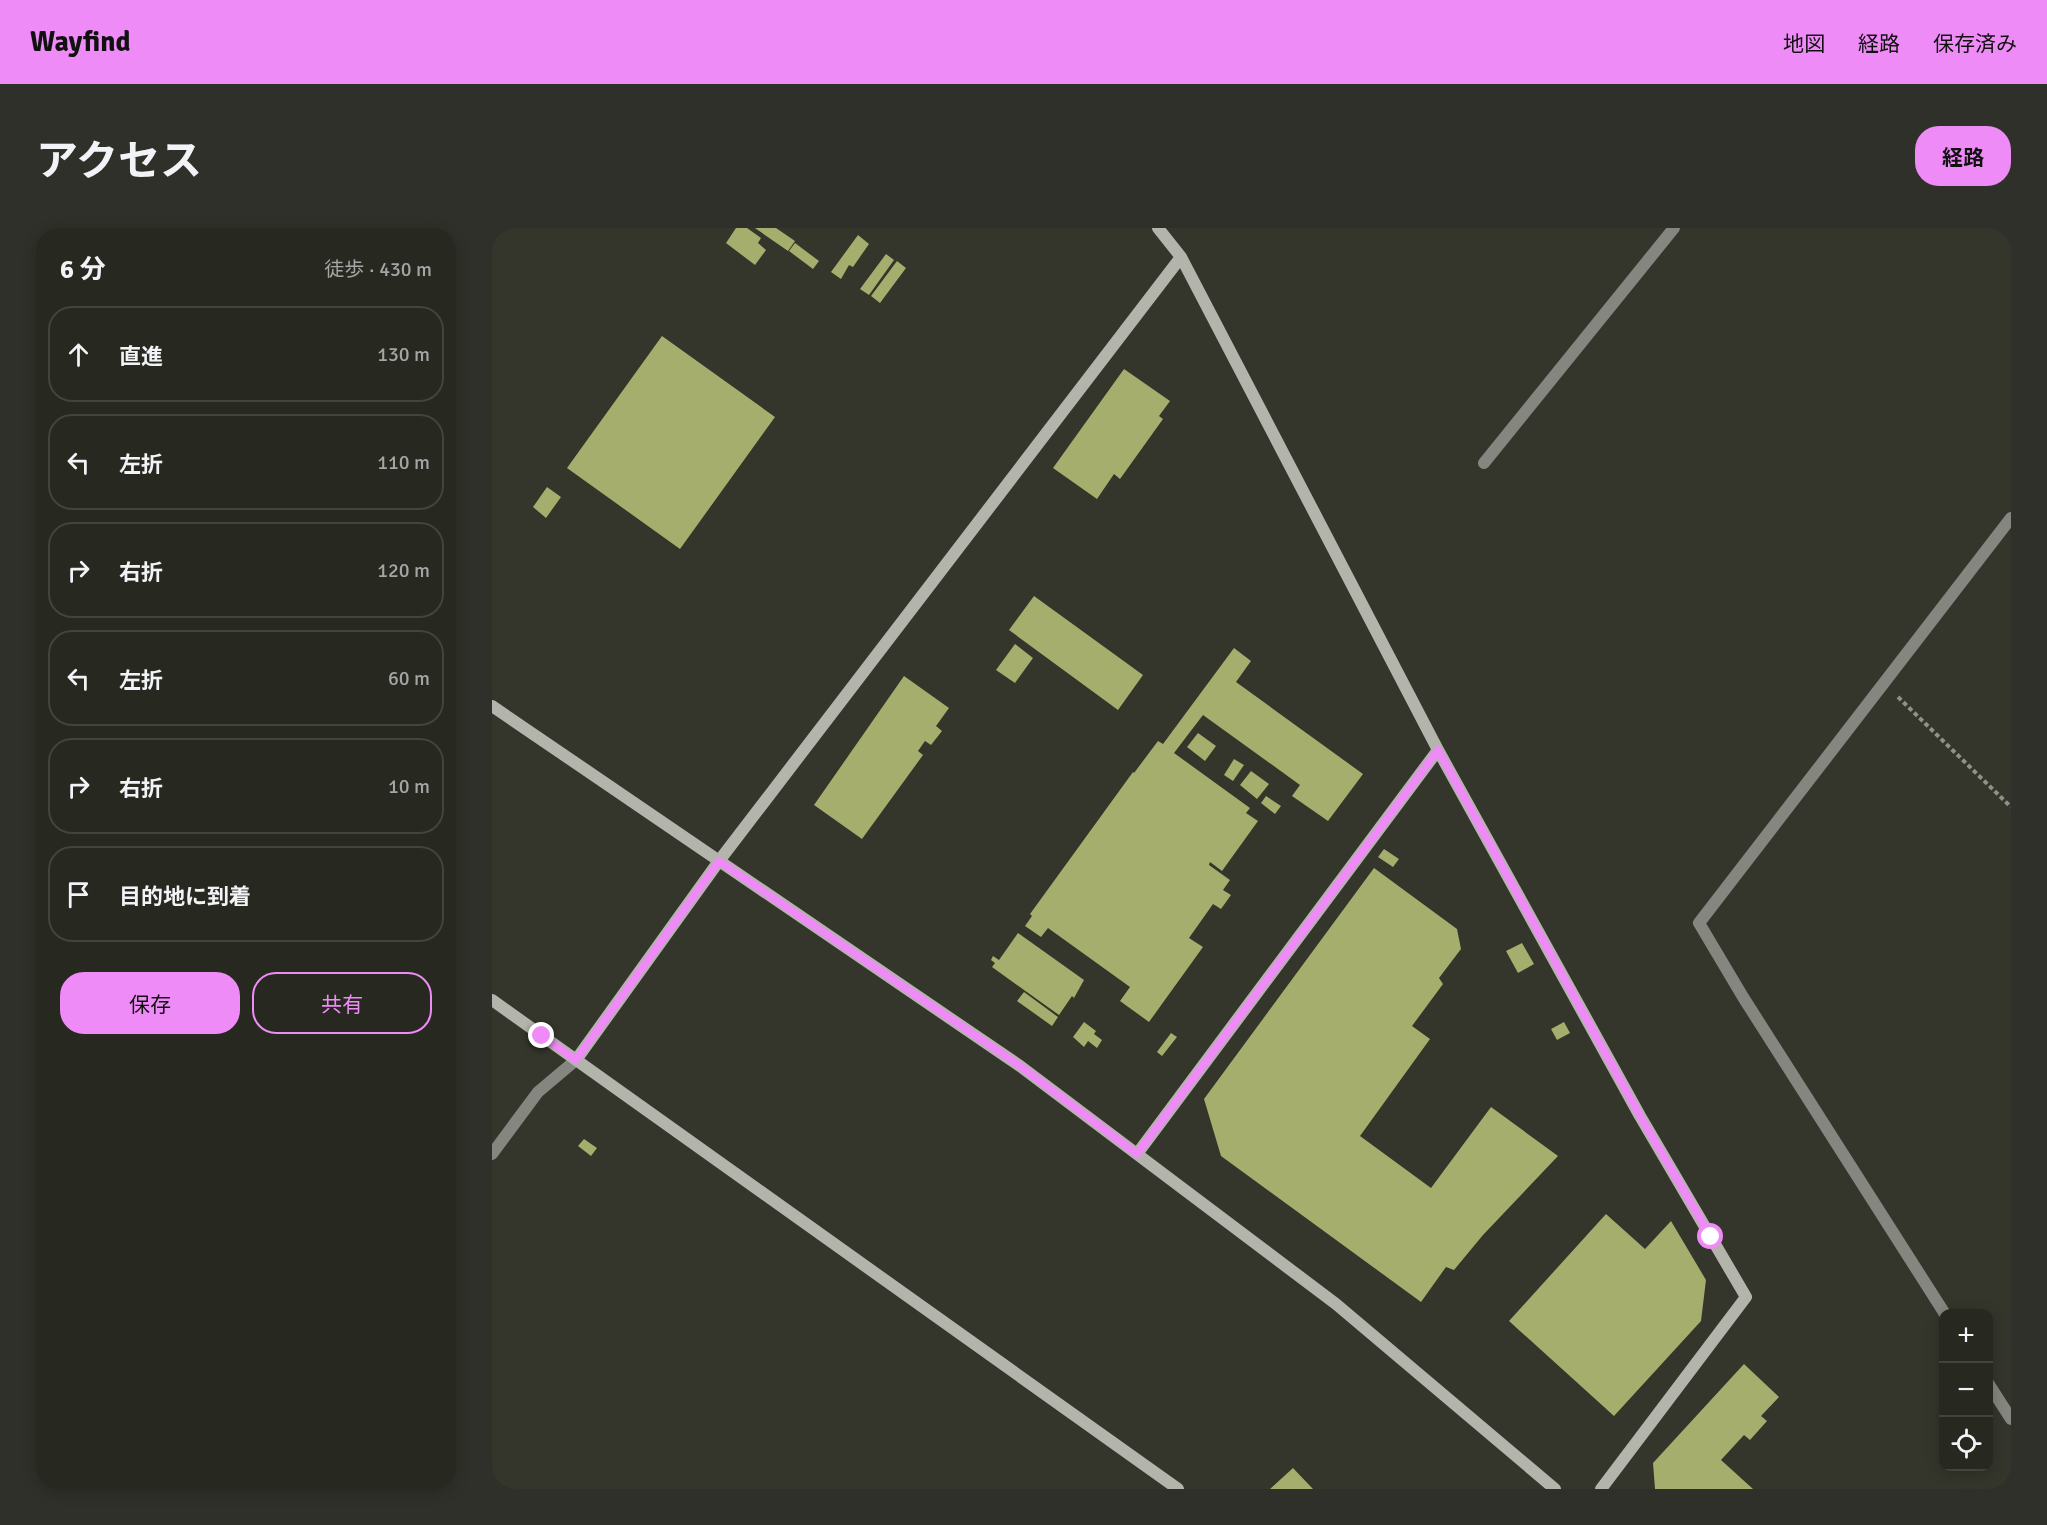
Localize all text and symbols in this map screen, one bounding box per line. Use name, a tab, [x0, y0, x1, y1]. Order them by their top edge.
text: Wayfind	[30, 25, 131, 59]
text: 地図	[1783, 31, 1825, 57]
text: 経路	[1858, 31, 1900, 57]
text: 保存済み	[1933, 31, 2017, 57]
button: 経路	[1915, 126, 2011, 186]
text: アクセス	[36, 136, 202, 187]
text: 6 分	[60, 254, 106, 286]
text: 徒歩 · 430 m	[324, 257, 432, 282]
icon: ahead	[62, 338, 95, 371]
text: 130 m	[377, 342, 430, 367]
text: 直進	[119, 343, 163, 370]
icon: left	[62, 446, 95, 479]
text: 110 m	[377, 450, 430, 475]
text: 左折	[119, 451, 163, 478]
icon: right	[62, 554, 95, 587]
text: 120 m	[377, 558, 430, 583]
text: 右折	[119, 559, 163, 586]
icon: left	[62, 662, 95, 695]
text: 60 m	[388, 666, 430, 691]
text: 左折	[119, 667, 163, 694]
icon: right	[62, 770, 95, 803]
text: 10 m	[388, 774, 430, 799]
text: 右折	[119, 775, 163, 802]
icon: arrive	[62, 878, 95, 911]
text: 目的地に到着	[119, 883, 251, 910]
button: 保存	[60, 972, 240, 1034]
button: 共有	[252, 972, 432, 1034]
route end	[528, 1022, 554, 1048]
route start	[1697, 1223, 1723, 1249]
map controls	[1939, 1309, 1993, 1471]
button: +	[1939, 1309, 1993, 1363]
button: −	[1939, 1363, 1993, 1417]
button: locate	[1939, 1417, 1993, 1471]

